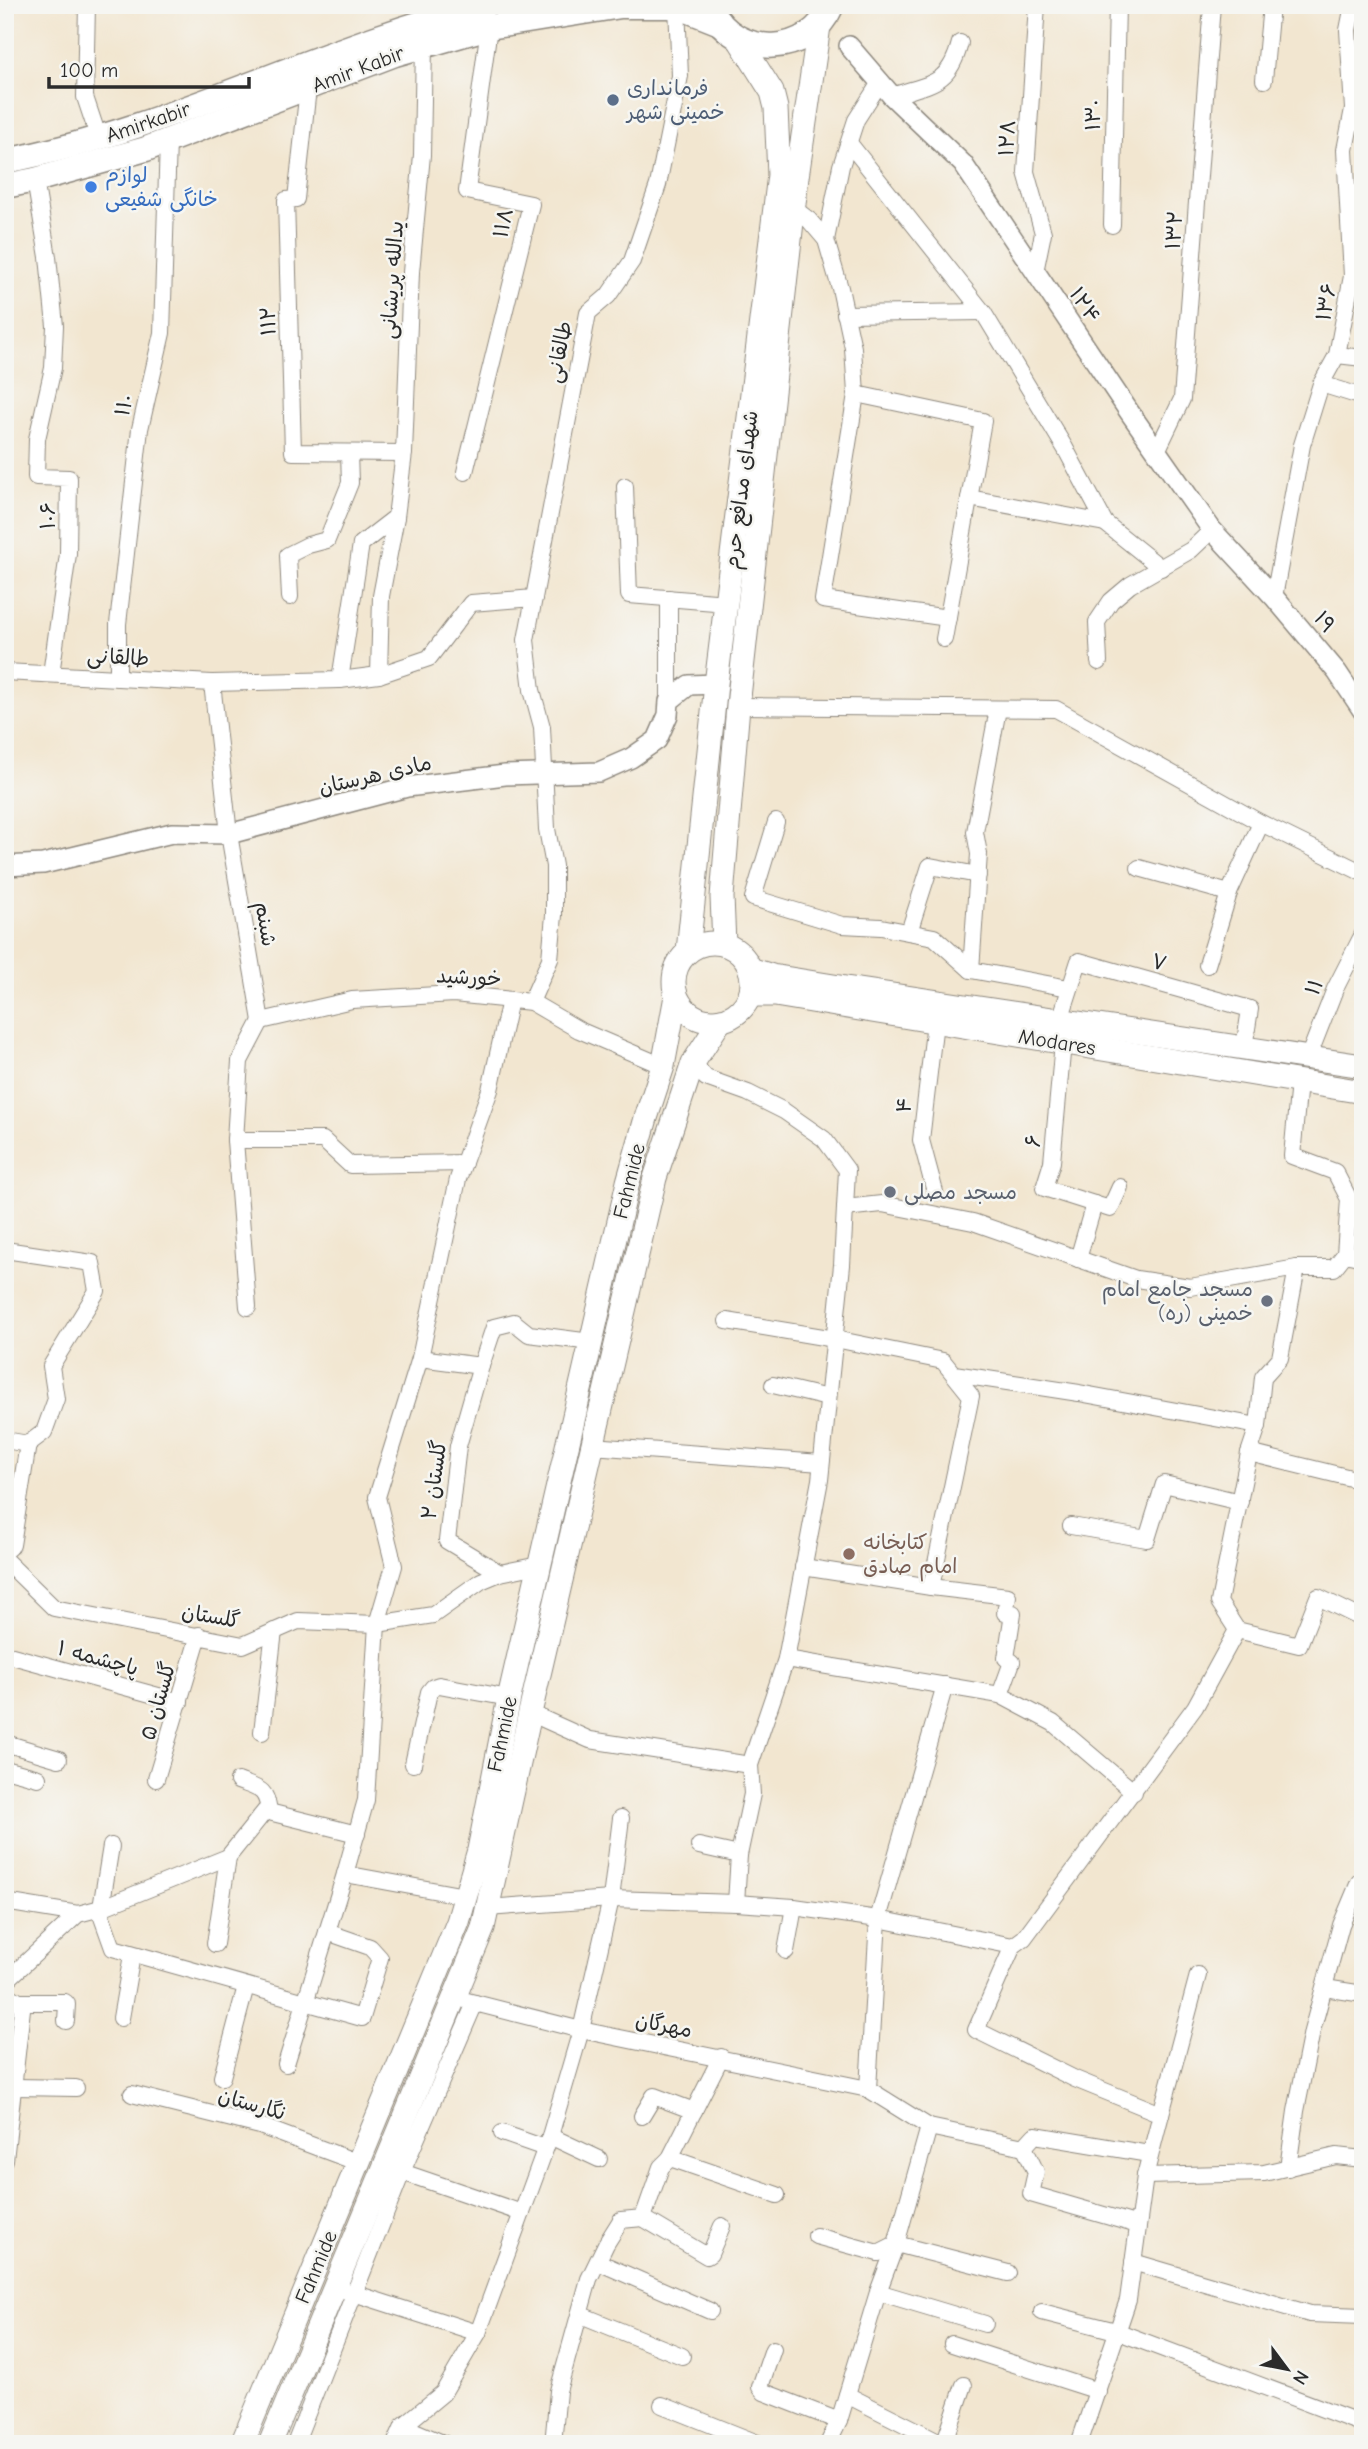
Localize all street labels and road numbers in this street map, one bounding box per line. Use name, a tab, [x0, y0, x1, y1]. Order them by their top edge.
street label: Amir Kabir	[309, 40, 408, 98]
street label: Amirkabir	[103, 96, 194, 148]
street label: ۱۳۰	[1081, 99, 1105, 131]
street label: ۱۲۸	[994, 119, 1020, 157]
street label: ۱۱۸	[488, 206, 518, 240]
street label: ۱۳۲	[1161, 210, 1187, 250]
street label: یدالله پریشانی	[376, 220, 410, 340]
street label: ۱۳۶	[1311, 281, 1341, 323]
street label: ۱۲۴	[1065, 283, 1105, 327]
street label: ۱۱۲	[255, 306, 281, 336]
street label: طالقانی	[541, 319, 579, 385]
street label: ۱۱۰	[110, 392, 138, 418]
street label: شهدای مدافع حرم	[719, 409, 767, 571]
street label: ۱۰۶	[36, 502, 60, 530]
street label: ۱۹	[1309, 606, 1341, 638]
street label: طالقانی	[86, 643, 150, 673]
street label: مادی هرستان	[316, 750, 434, 800]
street label: شبنم	[247, 900, 281, 949]
street label: ۷	[1149, 948, 1169, 976]
street label: خورشید	[436, 963, 502, 992]
street label: ۱۱	[1300, 975, 1328, 999]
street label: Modares	[1017, 1024, 1097, 1060]
street label: ۴	[891, 1096, 917, 1114]
street label: ۶	[1021, 1134, 1045, 1148]
street label: Fahmide	[608, 1141, 650, 1221]
street label: گلستان ۲	[417, 1439, 451, 1521]
street label: گلستان	[180, 1599, 242, 1633]
street label: پاچشمه ۱	[55, 1636, 141, 1681]
street label: گلستان ۵	[135, 1659, 181, 1743]
street label: Fahmide	[482, 1694, 522, 1774]
street label: مهرگان	[634, 2008, 694, 2042]
street label: نگارستان	[216, 2083, 288, 2125]
street label: Fahmide	[290, 2227, 342, 2307]

